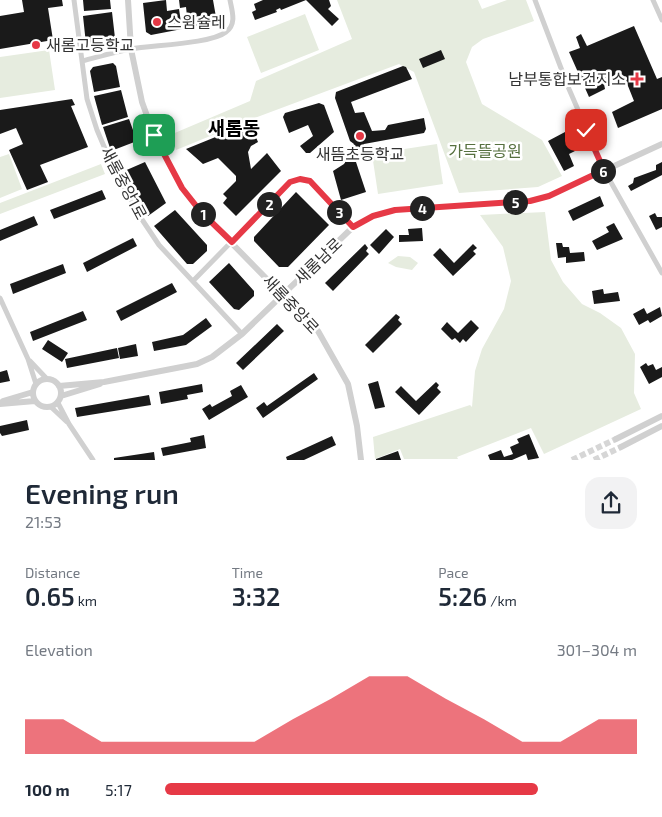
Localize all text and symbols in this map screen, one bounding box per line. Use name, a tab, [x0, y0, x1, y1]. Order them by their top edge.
place label: 스윔슐레	[167, 12, 226, 31]
marker: 스윔슐레	[151, 16, 163, 28]
place label: 새롬고등학교	[46, 35, 134, 54]
marker: 새롬고등학교	[30, 39, 42, 51]
place label: 남부통합보건지소	[508, 69, 626, 88]
marker: 남부통합보건지소	[630, 72, 644, 86]
pin	[565, 109, 607, 151]
pin	[133, 114, 175, 156]
district label: 새롬동	[208, 116, 260, 139]
icon: check	[572, 116, 600, 144]
icon: arrive	[140, 121, 168, 149]
marker: 새뜸초등학교	[354, 130, 366, 142]
park label: 가득뜰공원	[448, 141, 522, 160]
street label: 새롬중앙1로	[97, 143, 152, 223]
place label: 새뜸초등학교	[316, 144, 404, 163]
pin: 6	[590, 158, 616, 184]
text: 6	[599, 163, 608, 180]
pin: 5	[502, 190, 528, 214]
pin: 2	[256, 192, 282, 216]
text: 5	[512, 194, 519, 211]
text: 2	[265, 196, 274, 213]
pin: 4	[410, 196, 434, 220]
pin: 3	[326, 200, 352, 224]
text: 4	[418, 200, 427, 217]
pin: 1	[190, 202, 216, 226]
text: 3	[336, 204, 343, 221]
text: 1	[200, 206, 207, 223]
street label: 새롬남로	[290, 233, 346, 288]
street label: 새롬중앙로	[259, 270, 324, 337]
text: Evening run	[25, 476, 179, 510]
button: share	[585, 477, 637, 529]
text: 21:53	[25, 512, 62, 531]
text: Distance	[25, 564, 80, 581]
text: Time	[232, 564, 263, 581]
text: Pace	[438, 564, 468, 581]
text: 0.65	[25, 581, 75, 611]
text: 3:32	[232, 581, 280, 611]
text: 5:26	[438, 581, 487, 611]
text: km	[75, 592, 97, 609]
text: /km	[487, 592, 517, 609]
text: Elevation	[25, 640, 93, 659]
text: 301–304 m	[557, 640, 637, 659]
text: 100 m	[25, 780, 70, 799]
text: 5:17	[105, 780, 132, 799]

